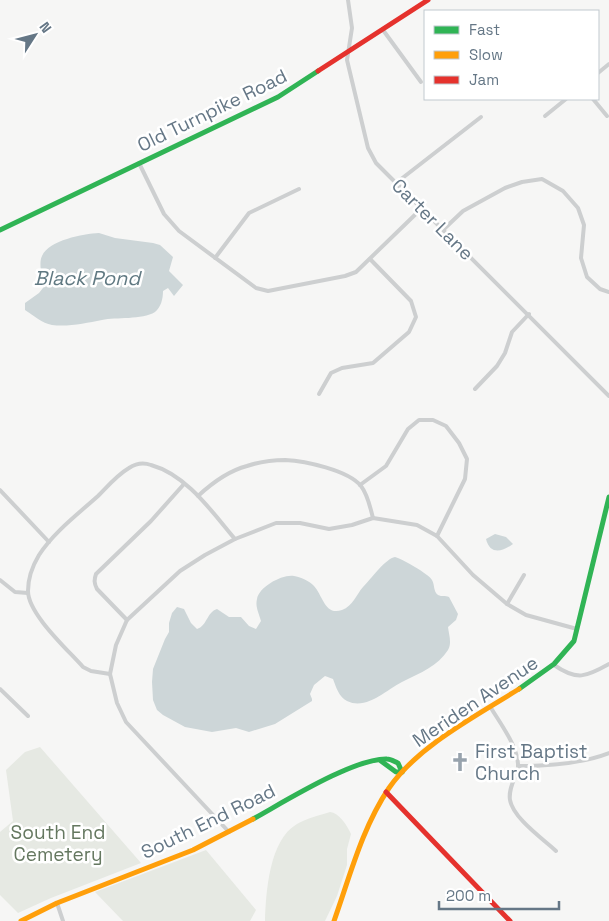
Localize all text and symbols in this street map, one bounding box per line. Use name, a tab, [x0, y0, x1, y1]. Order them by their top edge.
north arrow	[10, 10, 60, 60]
legend	[424, 10, 599, 100]
text: N	[35, 18, 56, 36]
text: Fast	[469, 20, 500, 39]
text: Slow	[469, 45, 503, 64]
street label: Old Turnpike Road	[133, 63, 291, 158]
text: Jam	[469, 70, 499, 89]
street label: Carter Lane	[386, 173, 479, 266]
water label: Black Pond	[34, 265, 142, 291]
street label: Meriden Avenue	[408, 650, 543, 753]
place label: First Baptist Church	[475, 739, 588, 786]
church icon: First Baptist Church	[449, 751, 471, 773]
street label: South End Road	[137, 778, 279, 865]
park label: South End Cemetery	[11, 820, 105, 867]
scale bar	[439, 878, 559, 910]
text: 200 m	[446, 886, 491, 905]

